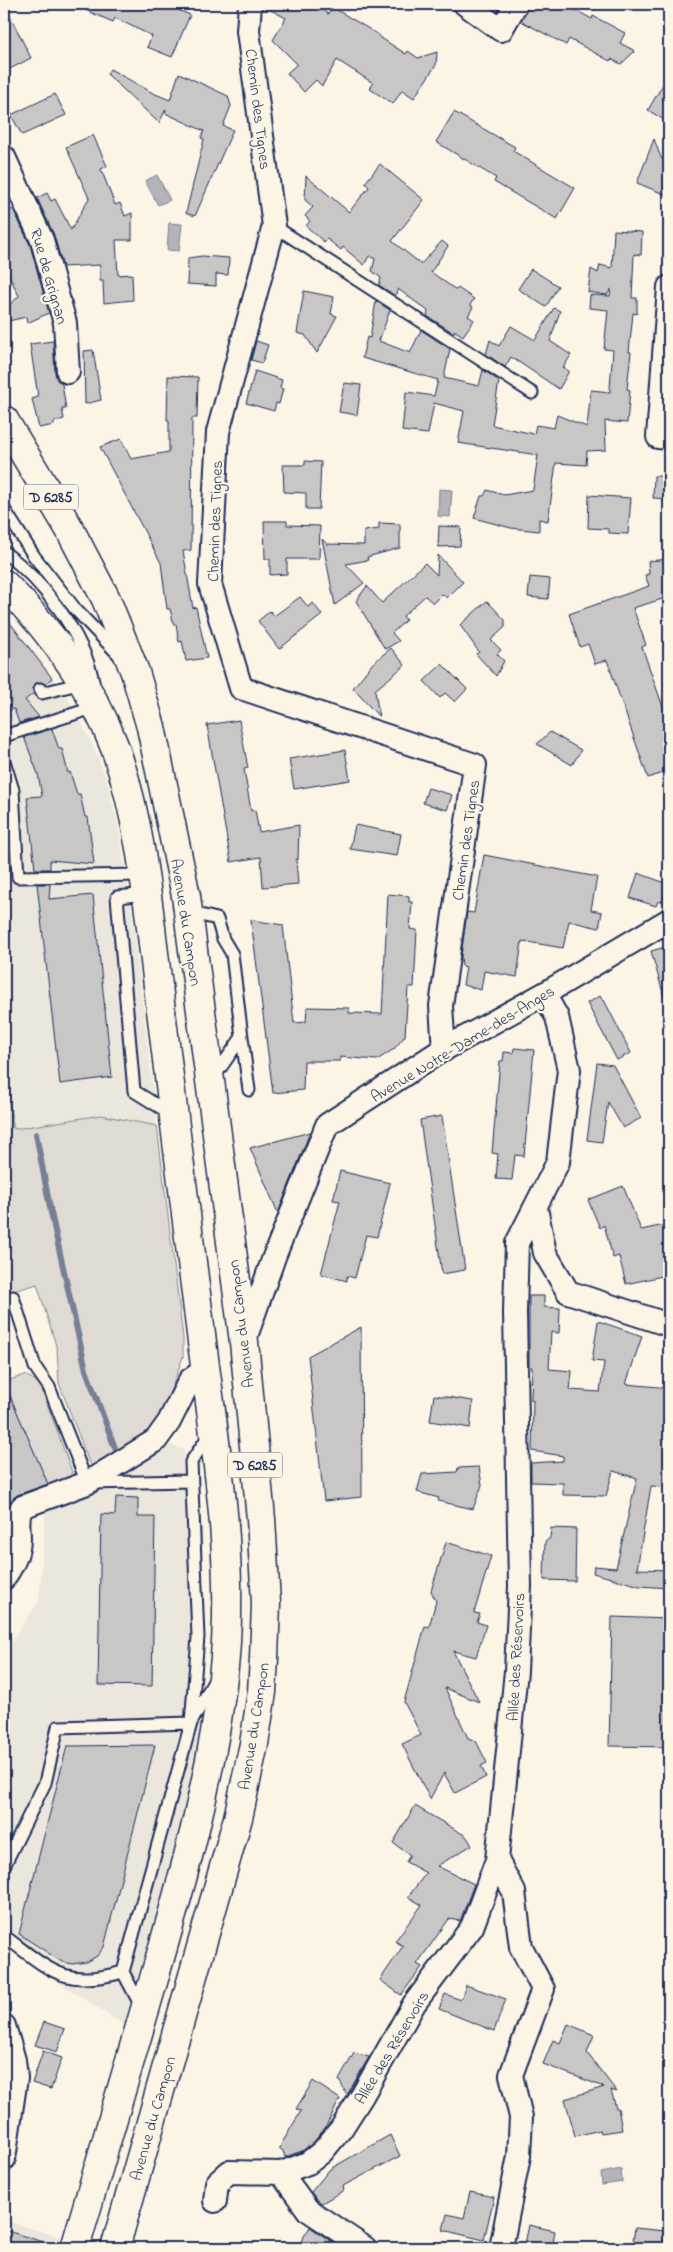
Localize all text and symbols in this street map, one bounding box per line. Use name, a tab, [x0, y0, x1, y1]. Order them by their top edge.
street label: Chemin des Tignes	[238, 47, 276, 171]
street label: Rue de Grignan	[23, 226, 73, 327]
street label: Chemin des Tignes	[202, 460, 230, 582]
road number: D 6285	[23, 484, 78, 510]
street label: Chemin des Tignes	[447, 778, 487, 902]
street label: Avenue du Campon	[163, 857, 207, 988]
street label: Avenue Notre-Dame-des-Anges	[366, 980, 560, 1109]
street label: Avenue du Campon	[222, 1258, 262, 1389]
road number: D 6285	[228, 1452, 282, 1478]
street label: Allée des Réservoirs	[502, 1592, 532, 1722]
street label: Avenue du Campon	[233, 1661, 277, 1792]
street label: Allée des Réservoirs	[349, 1987, 436, 2109]
street label: Avenue du Campon	[125, 2053, 183, 2184]

